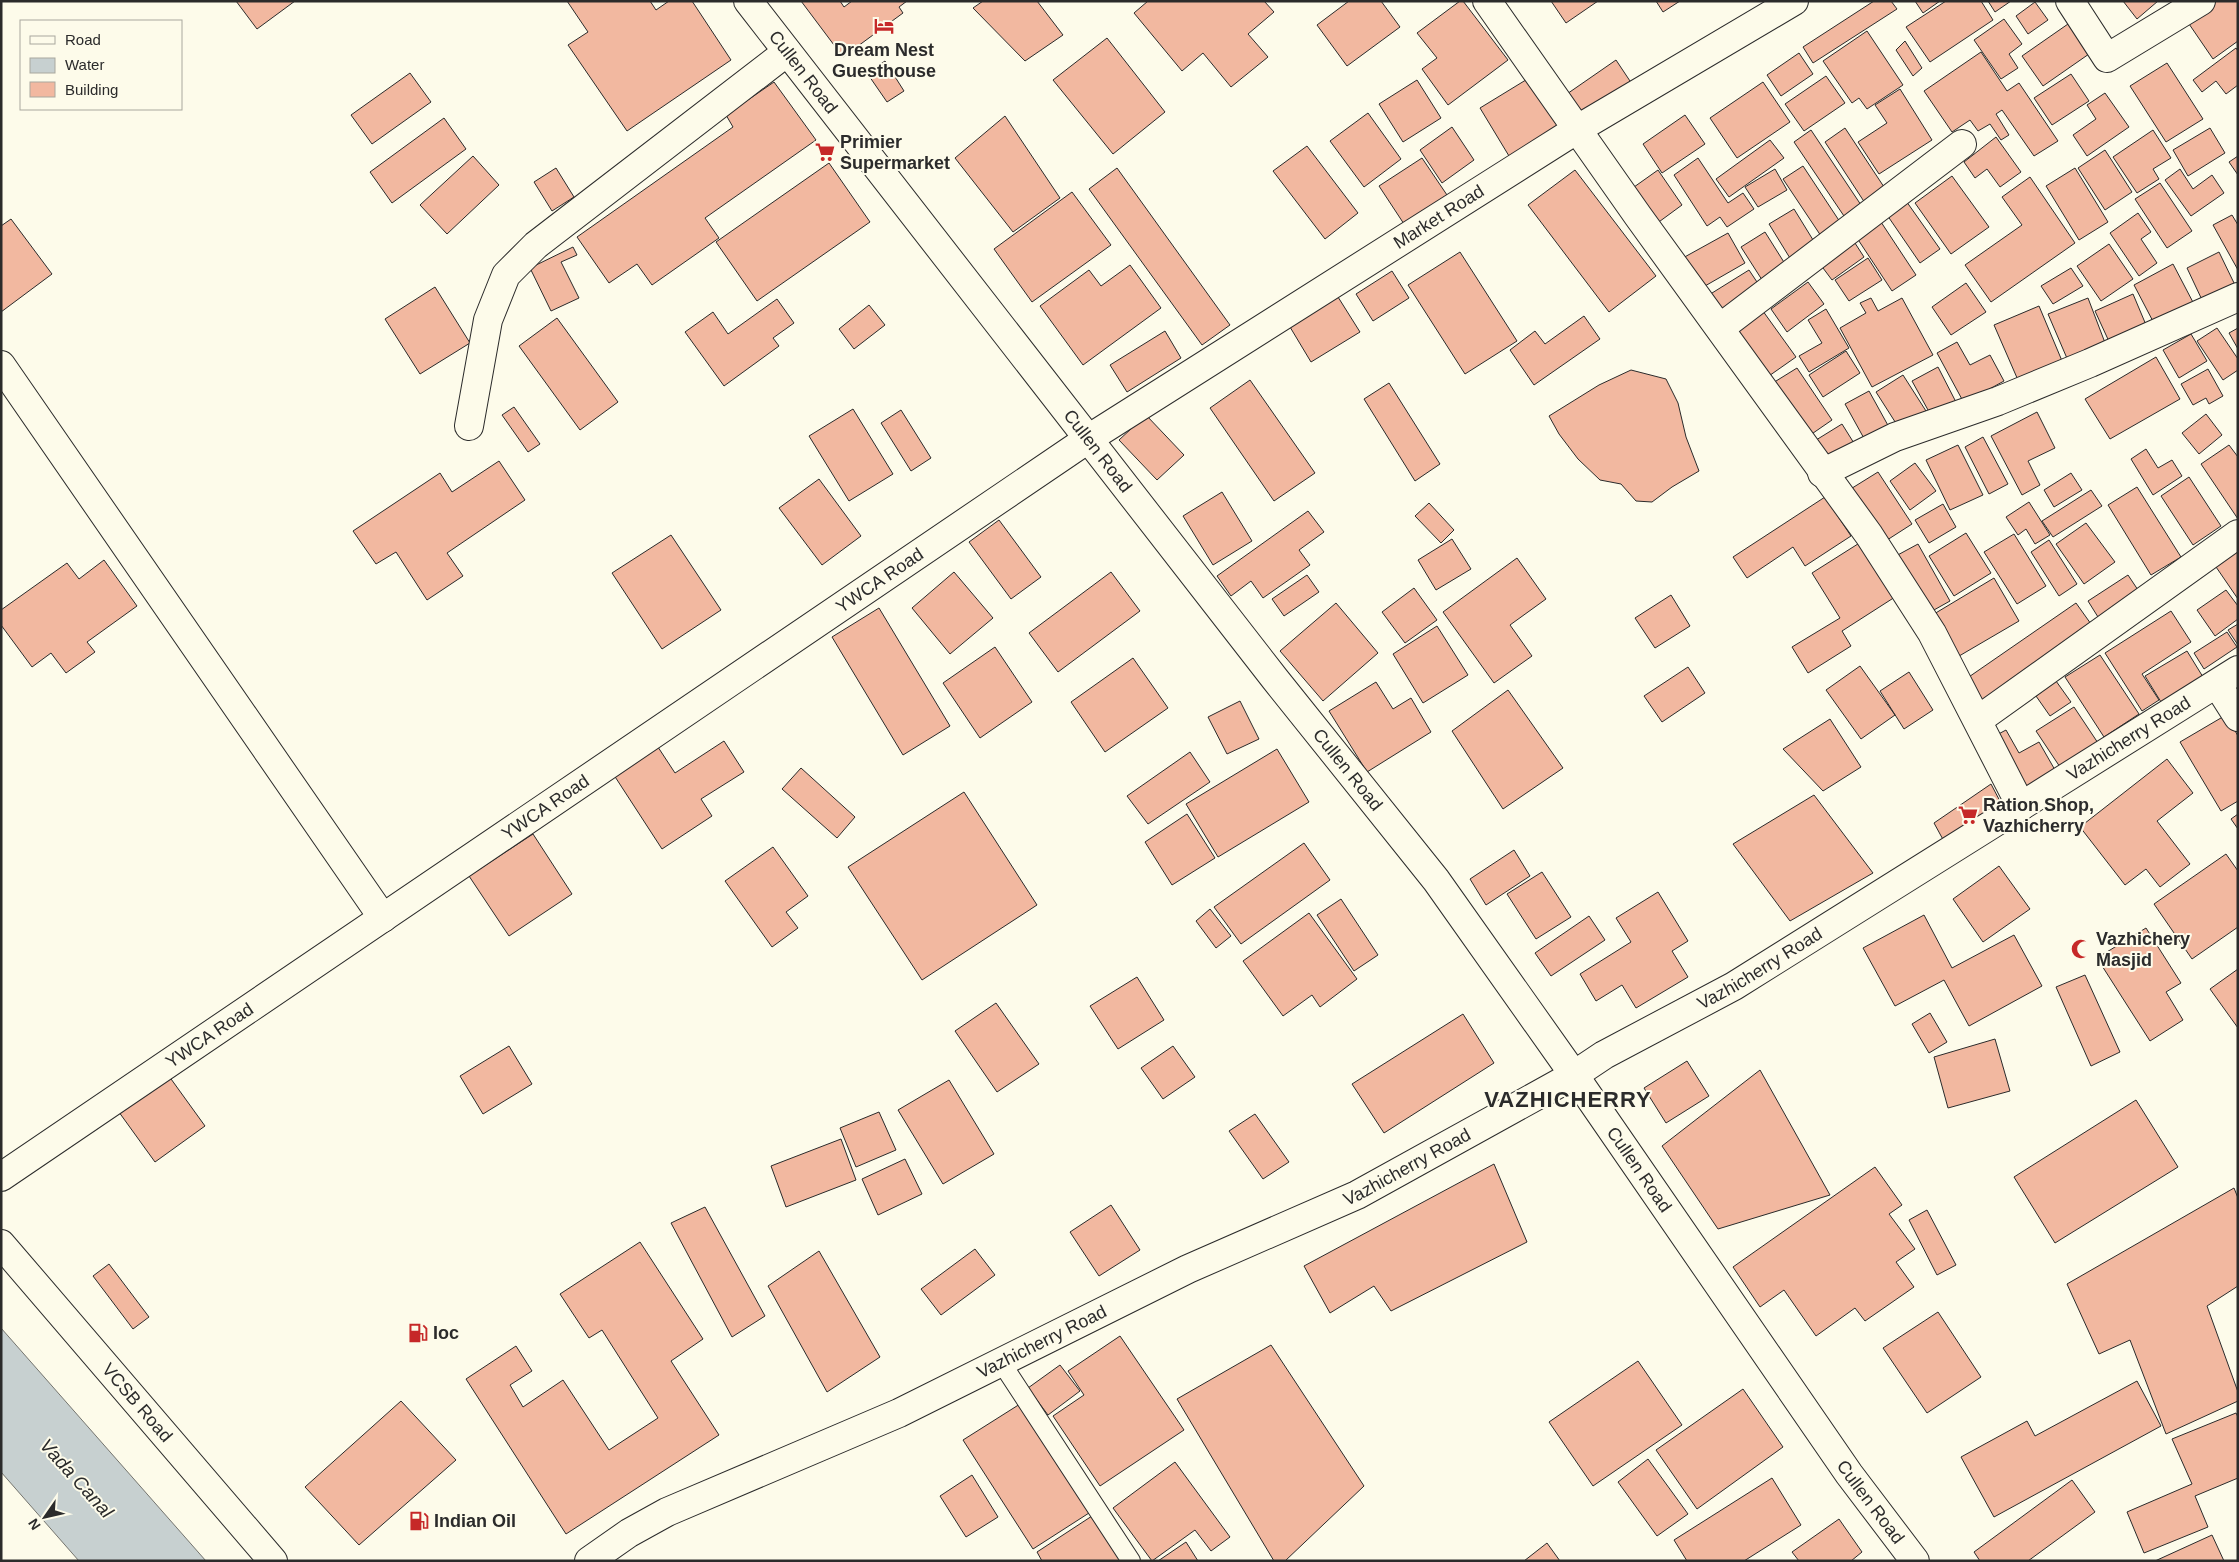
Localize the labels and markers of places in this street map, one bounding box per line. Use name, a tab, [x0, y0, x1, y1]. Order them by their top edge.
hotel icon: Dream Nest Guesthouse	[873, 15, 895, 37]
place label: Dream Nest Guesthouse	[832, 40, 936, 81]
place label: Primier Supermarket	[840, 132, 950, 173]
supermarket icon: Primier Supermarket	[814, 141, 836, 163]
place label: Ration Shop, Vazhicherry	[1983, 795, 2094, 836]
supermarket icon: Ration Shop, Vazhicherry	[1957, 804, 1979, 826]
place label: Vazhichery Masjid	[2096, 929, 2190, 970]
mosque icon: Vazhichery Masjid	[2070, 938, 2092, 960]
fuel station icon: Ioc	[407, 1322, 429, 1344]
place label: Ioc	[433, 1323, 459, 1343]
fuel station icon: Indian Oil	[408, 1510, 430, 1532]
place label: Indian Oil	[434, 1511, 516, 1531]

